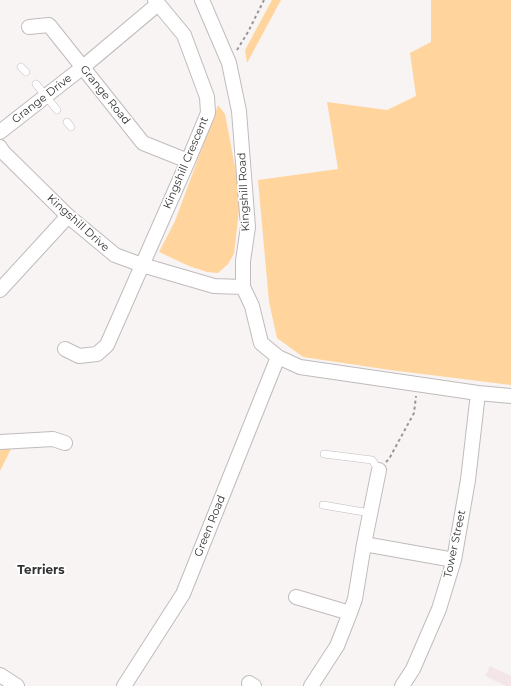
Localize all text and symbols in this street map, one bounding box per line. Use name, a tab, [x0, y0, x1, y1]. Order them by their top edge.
street label: Grange Road	[77, 63, 133, 127]
street label: Grange Drive	[9, 72, 75, 126]
street label: Kingshill Crescent	[161, 115, 211, 211]
street label: Kingshill Road	[235, 152, 253, 232]
street label: Kingshill Drive	[44, 192, 112, 254]
street label: Green Road	[192, 493, 228, 559]
street label: Tower Street	[441, 509, 469, 579]
district label: Terriers	[17, 563, 65, 577]

